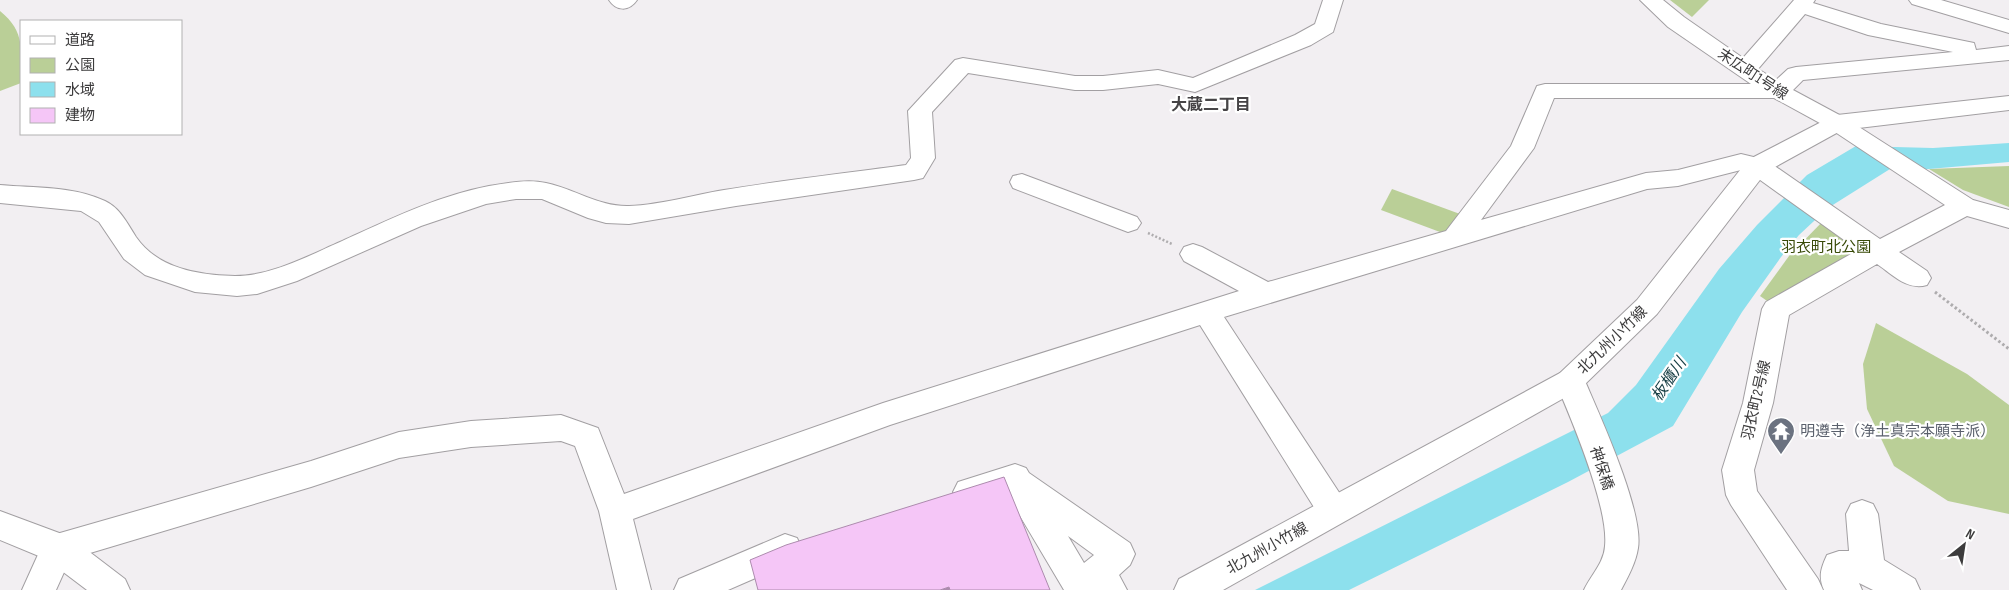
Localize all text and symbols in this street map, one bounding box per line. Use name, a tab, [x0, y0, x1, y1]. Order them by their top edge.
legend	[20, 20, 182, 135]
text: 道路	[65, 31, 95, 50]
street label: 末広町1号線	[1714, 45, 1792, 104]
text: 公園	[65, 56, 95, 75]
text: 水域	[65, 81, 95, 100]
district label: 大蔵二丁目	[1171, 96, 1251, 115]
text: 建物	[65, 106, 95, 125]
park label: 羽衣町北公園	[1781, 238, 1871, 257]
street label: 北九州小竹線	[1573, 302, 1651, 378]
water label: 板櫃川	[1648, 353, 1692, 405]
street label: 羽衣町2号線	[1738, 358, 1775, 442]
temple icon: 明遵寺（浄土真宗本願寺派）	[1766, 416, 1796, 455]
place label: 明遵寺（浄土真宗本願寺派）	[1800, 422, 1995, 441]
street label: 神保橋	[1586, 444, 1618, 492]
street label: 北九州小竹線	[1223, 518, 1311, 579]
north arrow	[1939, 520, 1989, 570]
text: N	[1963, 525, 1978, 543]

